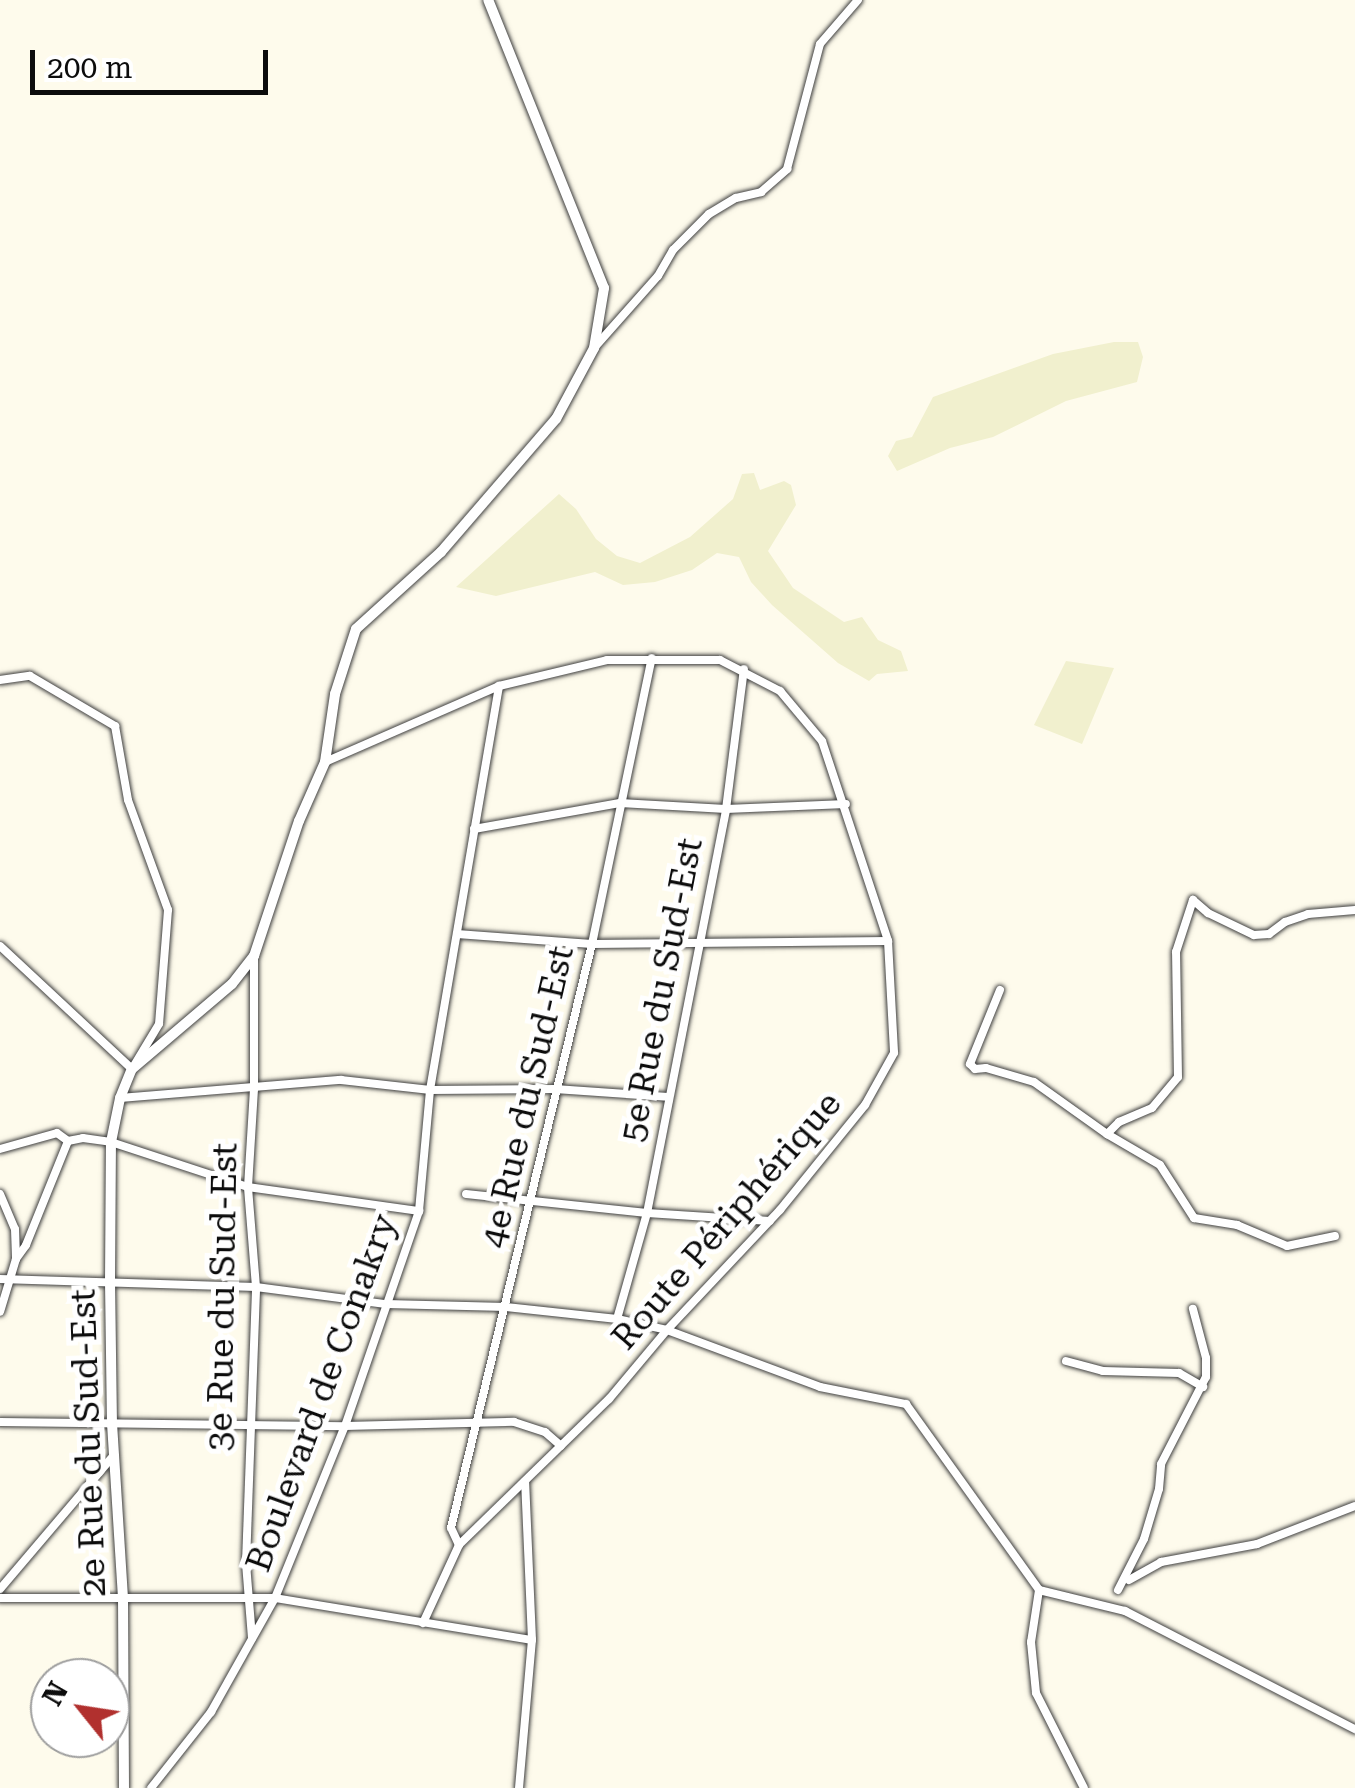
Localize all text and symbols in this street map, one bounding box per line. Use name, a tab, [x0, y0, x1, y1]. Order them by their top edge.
scale bar	[35, 30, 272, 92]
text: 200 m	[47, 50, 132, 85]
street label: 5e Rue du Sud-Est	[612, 835, 712, 1145]
street label: 4e Rue du Sud-Est	[473, 942, 583, 1252]
street label: Route Périphérique	[604, 1083, 850, 1359]
street label: 3e Rue du Sud-Est	[199, 1142, 247, 1452]
street label: Boulevard de Conakry	[238, 1209, 406, 1577]
street label: 2e Rue du Sud-Est	[63, 1288, 115, 1598]
north arrow	[30, 1658, 130, 1758]
text: N	[36, 1676, 75, 1711]

